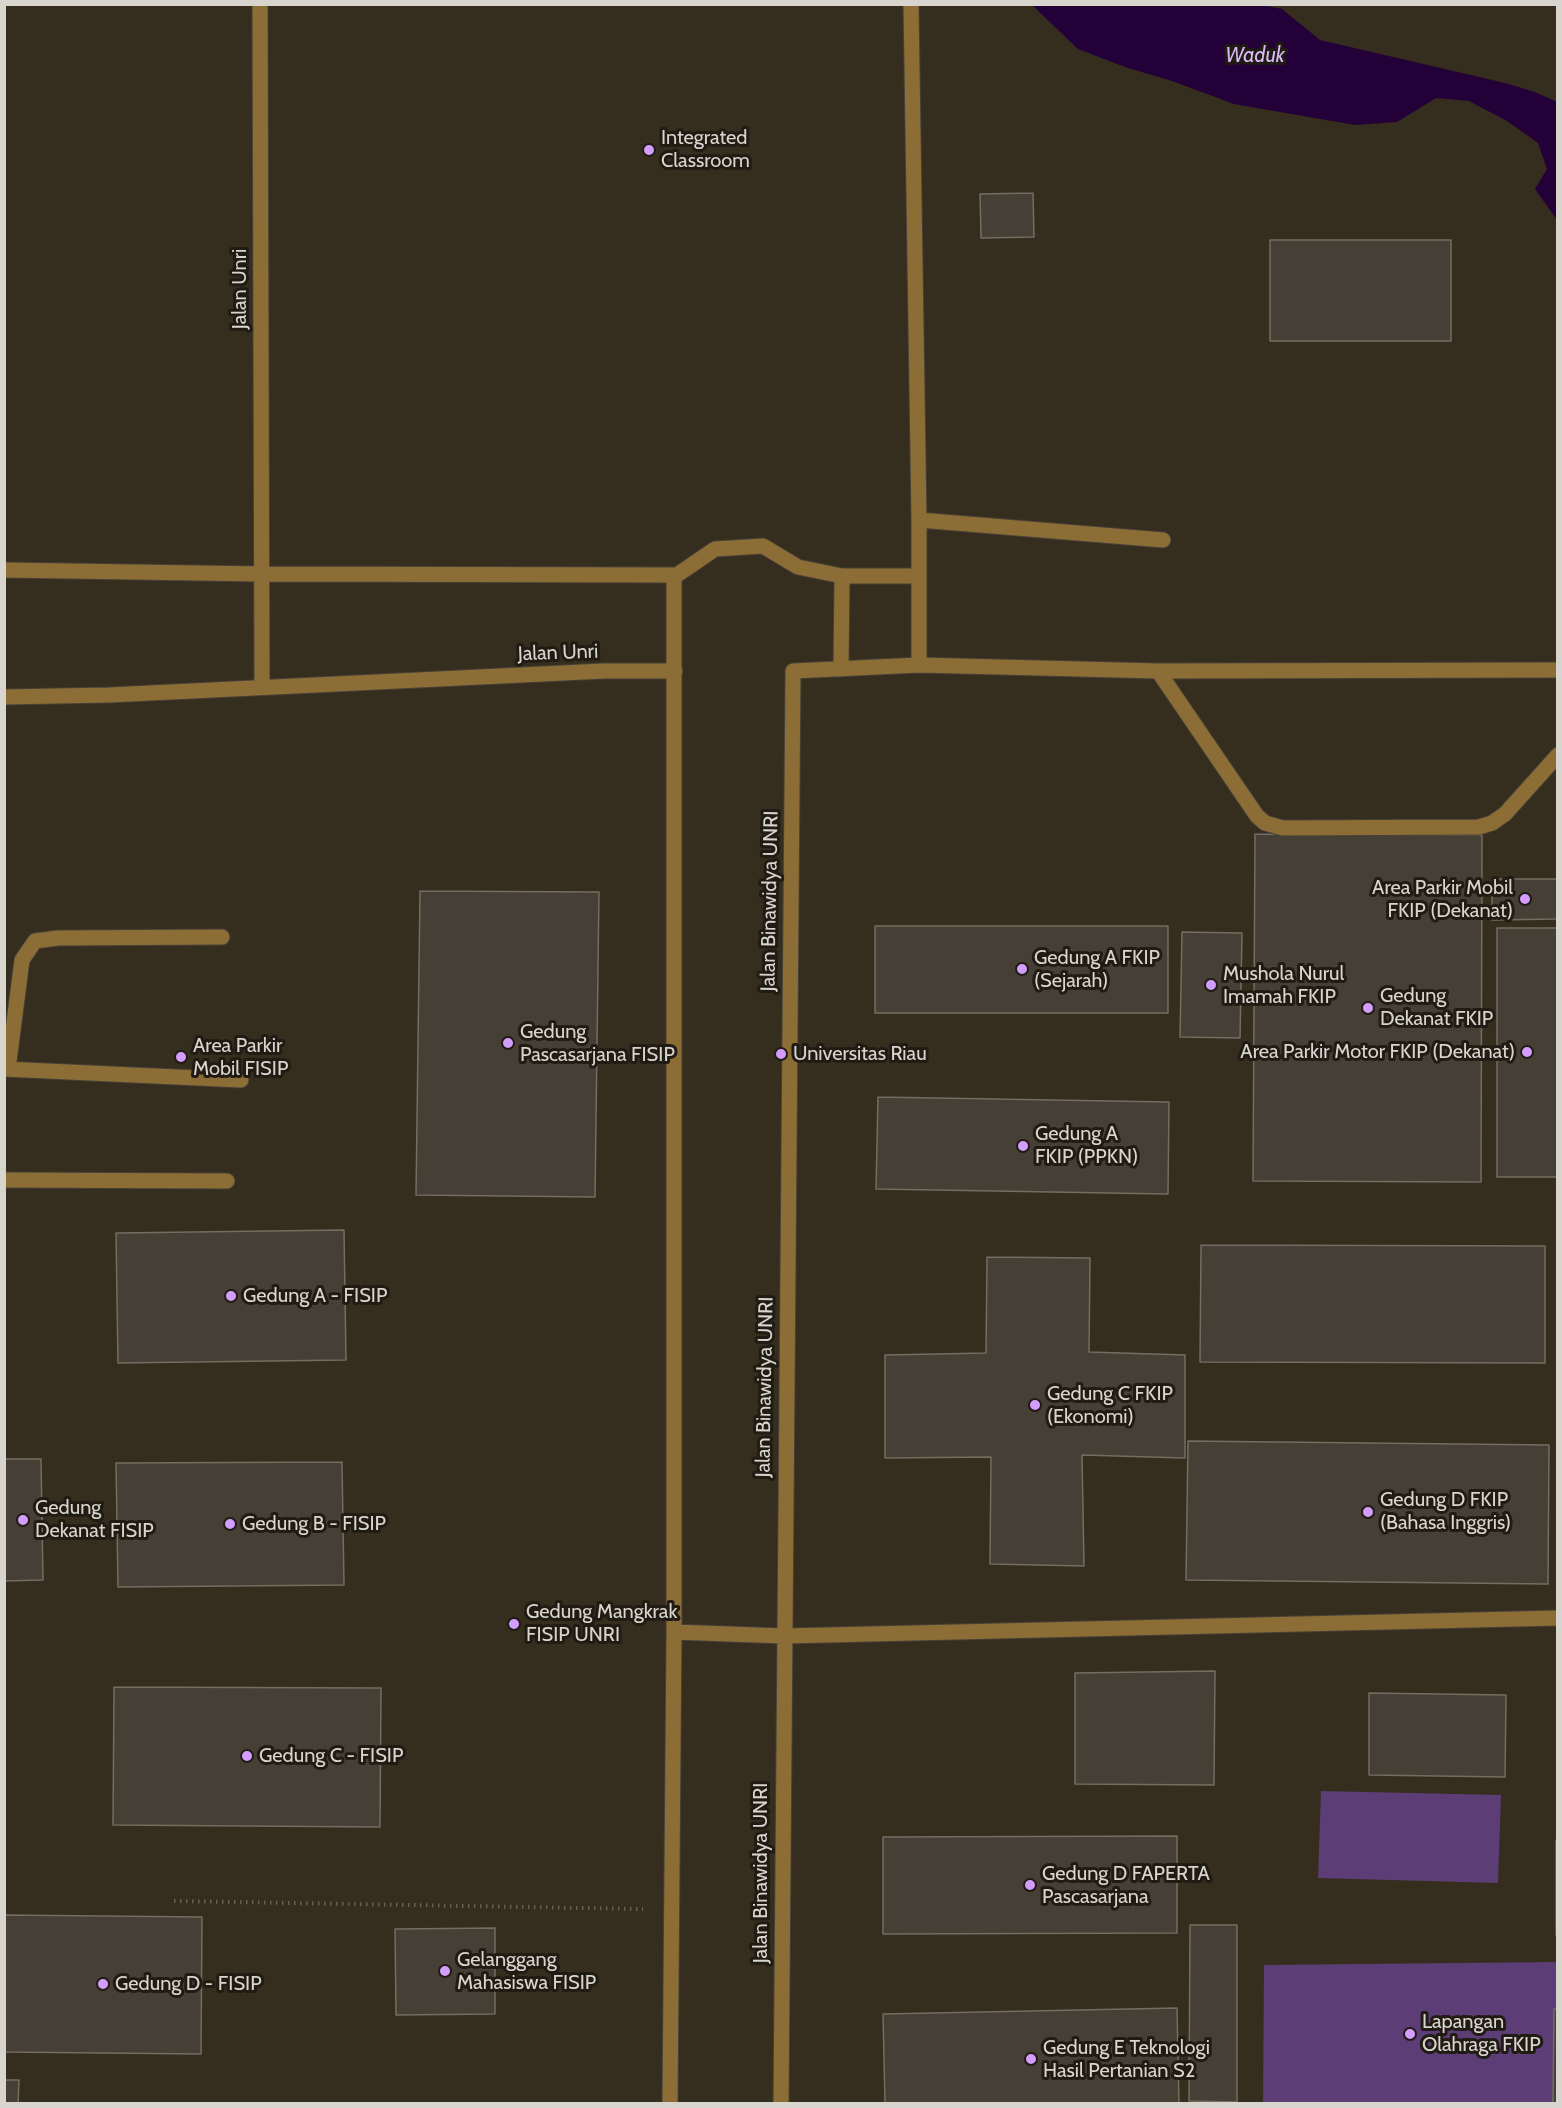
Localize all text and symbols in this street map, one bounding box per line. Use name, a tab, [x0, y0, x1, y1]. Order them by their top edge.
water label: Waduk	[1225, 43, 1285, 69]
place label: Integrated Classroom	[661, 126, 750, 173]
marker: Integrated Classroom	[642, 143, 656, 157]
street label: Jalan Unri	[228, 249, 252, 329]
street label: Jalan Unri	[517, 640, 599, 666]
street label: Jalan Binawidya UNRI	[756, 810, 784, 992]
place label: Area Parkir Mobil FKIP (Dekanat)	[1372, 876, 1513, 923]
marker: Area Parkir Mobil FKIP (Dekanat)	[1518, 892, 1532, 906]
place label: Gedung A FKIP (Sejarah)	[1034, 946, 1160, 993]
marker: Gedung A FKIP (Sejarah)	[1015, 962, 1029, 976]
place label: Mushola Nurul Imamah FKIP	[1223, 962, 1344, 1009]
marker: Mushola Nurul Imamah FKIP	[1204, 978, 1218, 992]
place label: Gedung Dekanat FKIP	[1380, 984, 1493, 1031]
marker: Gedung Dekanat FKIP	[1361, 1001, 1375, 1015]
place label: Gedung Pascasarjana FISIP	[520, 1020, 675, 1067]
place label: Area Parkir Mobil FISIP	[193, 1034, 288, 1081]
marker: Gedung Pascasarjana FISIP	[501, 1036, 515, 1050]
place label: Area Parkir Motor FKIP (Dekanat)	[1240, 1040, 1515, 1064]
place label: Universitas Riau	[793, 1042, 927, 1066]
marker: Area Parkir Motor FKIP (Dekanat)	[1520, 1045, 1534, 1059]
marker: Universitas Riau	[774, 1047, 788, 1061]
marker: Area Parkir Mobil FISIP	[174, 1050, 188, 1064]
place label: Gedung A FKIP (PPKN)	[1035, 1122, 1138, 1169]
marker: Gedung A FKIP (PPKN)	[1016, 1139, 1030, 1153]
place label: Gedung A - FISIP	[243, 1284, 387, 1308]
marker: Gedung A - FISIP	[224, 1289, 238, 1303]
street label: Jalan Binawidya UNRI	[751, 1296, 779, 1478]
place label: Gedung C FKIP (Ekonomi)	[1047, 1382, 1173, 1429]
marker: Gedung C FKIP (Ekonomi)	[1028, 1398, 1042, 1412]
place label: Gedung D FKIP (Bahasa Inggris)	[1380, 1488, 1511, 1535]
place label: Gedung Dekanat FISIP	[35, 1496, 154, 1543]
marker: Gedung D FKIP (Bahasa Inggris)	[1361, 1505, 1375, 1519]
place label: Gedung B - FISIP	[242, 1512, 386, 1536]
marker: Gedung Dekanat FISIP	[16, 1513, 30, 1527]
marker: Gedung B - FISIP	[223, 1517, 237, 1531]
place label: Gedung Mangkrak FISIP UNRI	[526, 1600, 677, 1647]
marker: Gedung Mangkrak FISIP UNRI	[507, 1617, 521, 1631]
place label: Gedung C - FISIP	[259, 1744, 403, 1768]
marker: Gedung C - FISIP	[240, 1749, 254, 1763]
street label: Jalan Binawidya UNRI	[749, 1783, 773, 1963]
place label: Gedung D FAPERTA Pascasarjana	[1042, 1862, 1210, 1909]
marker: Gedung D FAPERTA Pascasarjana	[1023, 1878, 1037, 1892]
place label: Gelanggang Mahasiswa FISIP	[457, 1948, 596, 1995]
marker: Gelanggang Mahasiswa FISIP	[438, 1964, 452, 1978]
place label: Gedung D - FISIP	[115, 1972, 262, 1996]
marker: Gedung D - FISIP	[96, 1977, 110, 1991]
place label: Lapangan Olahraga FKIP	[1422, 2010, 1541, 2057]
marker: Lapangan Olahraga FKIP	[1403, 2027, 1417, 2041]
place label: Gedung E Teknologi Hasil Pertanian S2	[1043, 2036, 1210, 2083]
marker: Gedung E Teknologi Hasil Pertanian S2	[1024, 2052, 1038, 2066]

